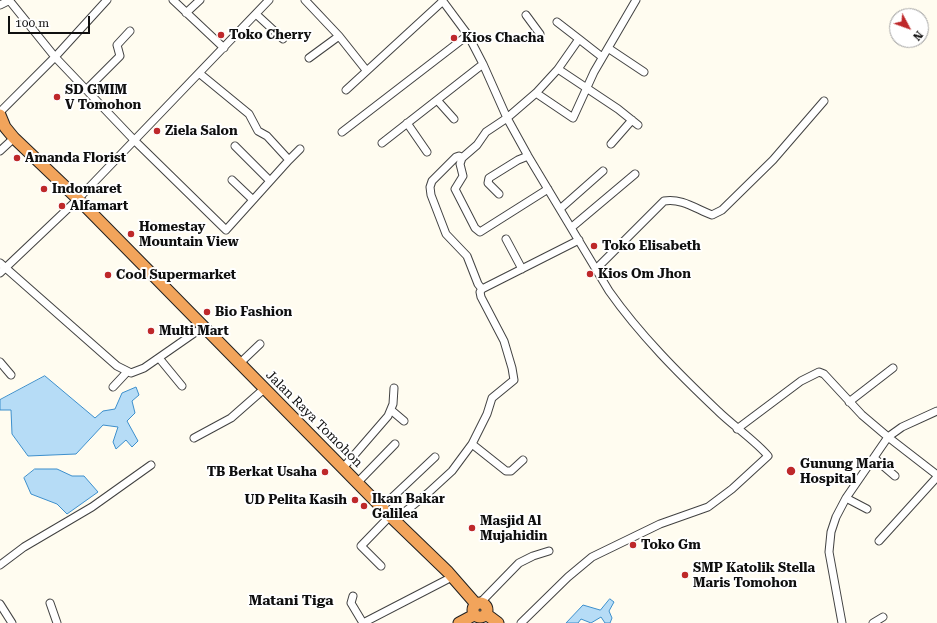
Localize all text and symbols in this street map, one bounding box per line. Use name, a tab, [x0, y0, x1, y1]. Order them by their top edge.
scale bar	[10, 8, 92, 34]
north arrow	[889, 8, 929, 48]
text: 100 m	[15, 16, 49, 30]
place label: Toko Cherry	[229, 27, 311, 43]
text: N	[910, 28, 925, 43]
marker: Toko Cherry	[216, 30, 226, 40]
place label: Kios Chacha	[462, 30, 544, 46]
marker: Kios Chacha	[449, 33, 459, 43]
place label: SD GMIM V Tomohon	[65, 82, 141, 113]
marker: SD GMIM V Tomohon	[52, 92, 62, 102]
place label: Ziela Salon	[165, 123, 238, 139]
marker: Ziela Salon	[152, 126, 162, 136]
place label: Amanda Florist	[25, 150, 126, 166]
marker: Amanda Florist	[12, 153, 22, 163]
place label: Indomaret	[52, 181, 122, 197]
marker: Indomaret	[39, 184, 49, 194]
place label: Alfamart	[70, 198, 128, 214]
marker: Alfamart	[57, 201, 67, 211]
place label: Homestay Mountain View	[139, 219, 239, 250]
marker: Homestay Mountain View	[126, 229, 136, 239]
place label: Toko Elisabeth	[602, 238, 701, 254]
marker: Toko Elisabeth	[589, 241, 599, 251]
place label: Kios Om Jhon	[598, 266, 691, 282]
place label: Cool Supermarket	[116, 267, 236, 283]
marker: Kios Om Jhon	[585, 269, 595, 279]
marker: Cool Supermarket	[103, 270, 113, 280]
place label: Bio Fashion	[215, 304, 292, 320]
marker: Bio Fashion	[202, 307, 212, 317]
place label: Multi Mart	[159, 323, 229, 339]
marker: Multi Mart	[146, 326, 156, 336]
street label: Jalan Raya Tomohon	[262, 367, 366, 471]
place label: Gunung Maria Hospital	[800, 456, 894, 487]
place label: TB Berkat Usaha	[207, 464, 317, 480]
marker: Gunung Maria Hospital	[785, 465, 797, 477]
marker: TB Berkat Usaha	[320, 467, 330, 477]
place label: Ikan Bakar Galilea	[372, 491, 445, 522]
place label: UD Pelita Kasih	[245, 492, 347, 508]
marker: UD Pelita Kasih	[350, 495, 360, 505]
marker: Ikan Bakar Galilea	[359, 501, 369, 511]
place label: Masjid Al Mujahidin	[480, 513, 547, 544]
marker: Masjid Al Mujahidin	[467, 523, 477, 533]
place label: Toko Gm	[641, 537, 701, 553]
marker: Toko Gm	[628, 540, 638, 550]
place label: SMP Katolik Stella Maris Tomohon	[693, 560, 815, 591]
marker: SMP Katolik Stella Maris Tomohon	[680, 570, 690, 580]
district label: Matani Tiga	[249, 593, 333, 609]

